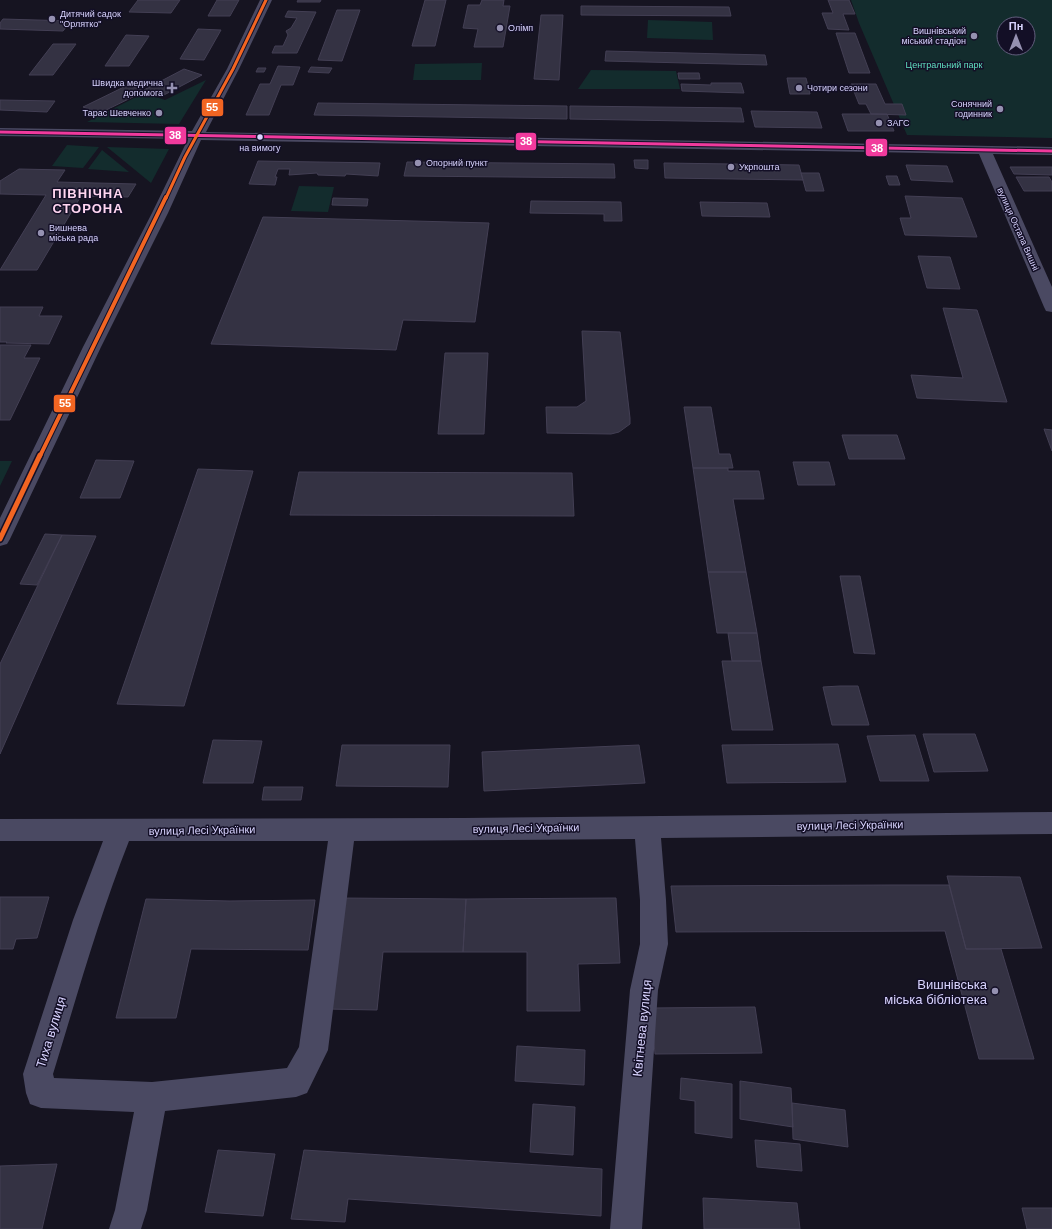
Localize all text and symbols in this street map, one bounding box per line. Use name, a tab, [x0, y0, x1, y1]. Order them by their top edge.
place label: Дитячий садок "Орлятко"	[60, 9, 121, 29]
marker: Дитячий садок "Орлятко"	[47, 14, 57, 24]
north arrow	[996, 16, 1036, 56]
text: Пн	[1009, 20, 1023, 32]
marker: Олімп	[495, 23, 505, 33]
place label: Олімп	[508, 23, 533, 33]
place label: Вишнівський міський стадіон	[901, 26, 966, 46]
marker: Вишнівський міський стадіон	[969, 31, 979, 41]
park label: Центральний парк	[905, 60, 983, 70]
place label: Швидка медична допомога	[92, 78, 163, 98]
marker: Швидка медична допомога	[166, 82, 178, 94]
marker: Чотири сезони	[794, 83, 804, 93]
place label: Чотири сезони	[807, 83, 868, 93]
line badge: 55	[201, 98, 224, 117]
place label: Сонячний годинник	[951, 99, 992, 119]
text: 55	[206, 101, 218, 113]
marker: Сонячний годинник	[995, 104, 1005, 114]
place label: Тарас Шевченко	[83, 108, 151, 118]
marker: Тарас Шевченко	[154, 108, 164, 118]
marker: ЗАГС	[874, 118, 884, 128]
place label: ЗАГС	[887, 118, 910, 128]
line badge: 38	[164, 126, 187, 145]
text: 38	[169, 129, 181, 141]
marker: на вимогу	[255, 132, 265, 142]
line badge: 38	[515, 132, 537, 151]
text: 38	[520, 135, 532, 147]
line badge: 38	[865, 138, 888, 157]
text: 38	[871, 142, 883, 154]
place label: на вимогу	[239, 143, 281, 153]
marker: Опорний пункт	[413, 158, 423, 168]
place label: Опорний пункт	[426, 158, 488, 168]
marker: Укрпошта	[726, 162, 736, 172]
place label: Укрпошта	[739, 162, 779, 172]
district label: ПІВНІЧНА СТОРОНА	[52, 186, 124, 216]
street label: вулиця Остапа Вишні	[995, 186, 1041, 272]
place label: Вишнева міська рада	[49, 223, 98, 243]
marker: Вишнева міська рада	[36, 228, 46, 238]
line badge: 55	[53, 394, 76, 413]
text: 55	[59, 397, 71, 409]
street label: вулиця Лесі Українки	[797, 818, 903, 832]
street label: вулиця Лесі Українки	[473, 821, 579, 835]
street label: вулиця Лесі Українки	[149, 823, 255, 837]
place label: Вишнівська міська бібліотека	[884, 977, 988, 1007]
street label: Квітнева вулиця	[629, 979, 655, 1077]
marker: Вишнівська міська бібліотека	[990, 986, 1000, 996]
street label: Тиха вулиця	[33, 994, 69, 1070]

